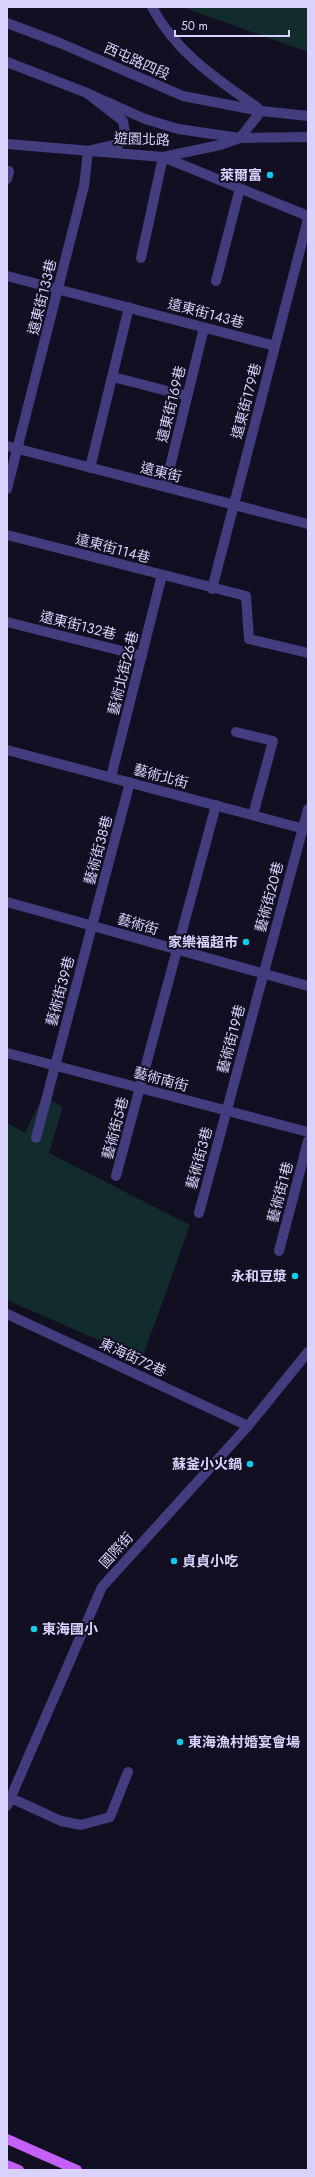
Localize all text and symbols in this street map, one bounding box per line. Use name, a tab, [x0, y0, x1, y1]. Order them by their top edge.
scale bar	[175, 12, 289, 38]
text: 50 m	[181, 17, 208, 35]
street label: 西屯路四段	[101, 38, 173, 84]
street label: 遊園北路	[114, 128, 170, 150]
place label: 萊爾富	[220, 165, 262, 185]
marker: 萊爾富	[265, 170, 275, 180]
street label: 遠東街133巷	[23, 257, 61, 337]
street label: 遠東街143巷	[166, 293, 246, 333]
street label: 遠東街179巷	[226, 361, 266, 441]
street label: 遠東街169巷	[152, 364, 190, 444]
street label: 遠東街	[138, 457, 184, 487]
street label: 遠東街114巷	[73, 528, 153, 568]
street label: 遠東街132巷	[38, 606, 118, 644]
street label: 藝術北街26巷	[103, 629, 143, 717]
street label: 藝術北街	[131, 759, 191, 793]
street label: 藝術街38巷	[79, 813, 117, 887]
street label: 藝術街20巷	[250, 859, 288, 935]
street label: 藝術街	[115, 909, 161, 939]
place label: 家樂福超市	[168, 932, 238, 952]
marker: 家樂福超市	[241, 937, 251, 947]
street label: 藝術街39巷	[41, 954, 79, 1028]
street label: 藝術街19巷	[212, 1002, 250, 1076]
street label: 藝術南街	[131, 1062, 191, 1096]
street label: 藝術街5巷	[97, 1095, 133, 1161]
street label: 藝術街3巷	[181, 1125, 217, 1191]
street label: 藝術街1巷	[262, 1159, 298, 1225]
place label: 永和豆漿	[231, 1266, 287, 1286]
marker: 永和豆漿	[290, 1271, 300, 1281]
street label: 東海街72巷	[96, 1333, 170, 1381]
place label: 蘇釜小火鍋	[172, 1454, 242, 1474]
marker: 蘇釜小火鍋	[245, 1459, 255, 1469]
street label: 國際街	[95, 1528, 137, 1572]
place label: 貞貞小吃	[182, 1551, 238, 1571]
marker: 貞貞小吃	[169, 1556, 179, 1566]
place label: 東海國小	[42, 1619, 98, 1639]
marker: 東海國小	[29, 1624, 39, 1634]
place label: 東海漁村婚宴會場	[188, 1732, 300, 1752]
marker: 東海漁村婚宴會場	[175, 1737, 185, 1747]

